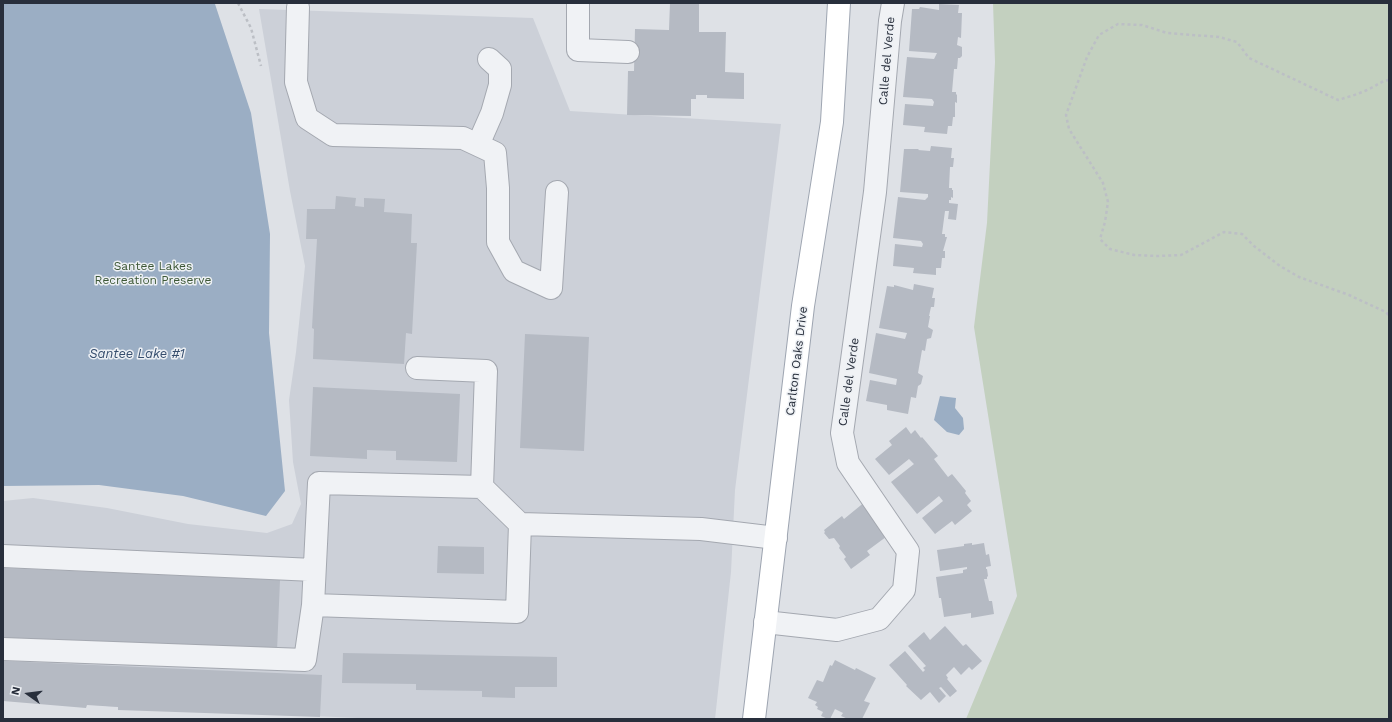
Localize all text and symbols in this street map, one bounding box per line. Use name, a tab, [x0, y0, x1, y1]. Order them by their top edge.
street label: Calle del Verde	[876, 16, 898, 106]
park label: Santee Lakes Recreation Preserve	[95, 259, 211, 287]
street label: Carlton Oaks Drive	[783, 306, 811, 416]
street label: Calle del Verde	[836, 337, 862, 427]
water label: Santee Lake #1	[89, 346, 185, 362]
north arrow	[8, 674, 48, 714]
text: N	[9, 685, 23, 697]

